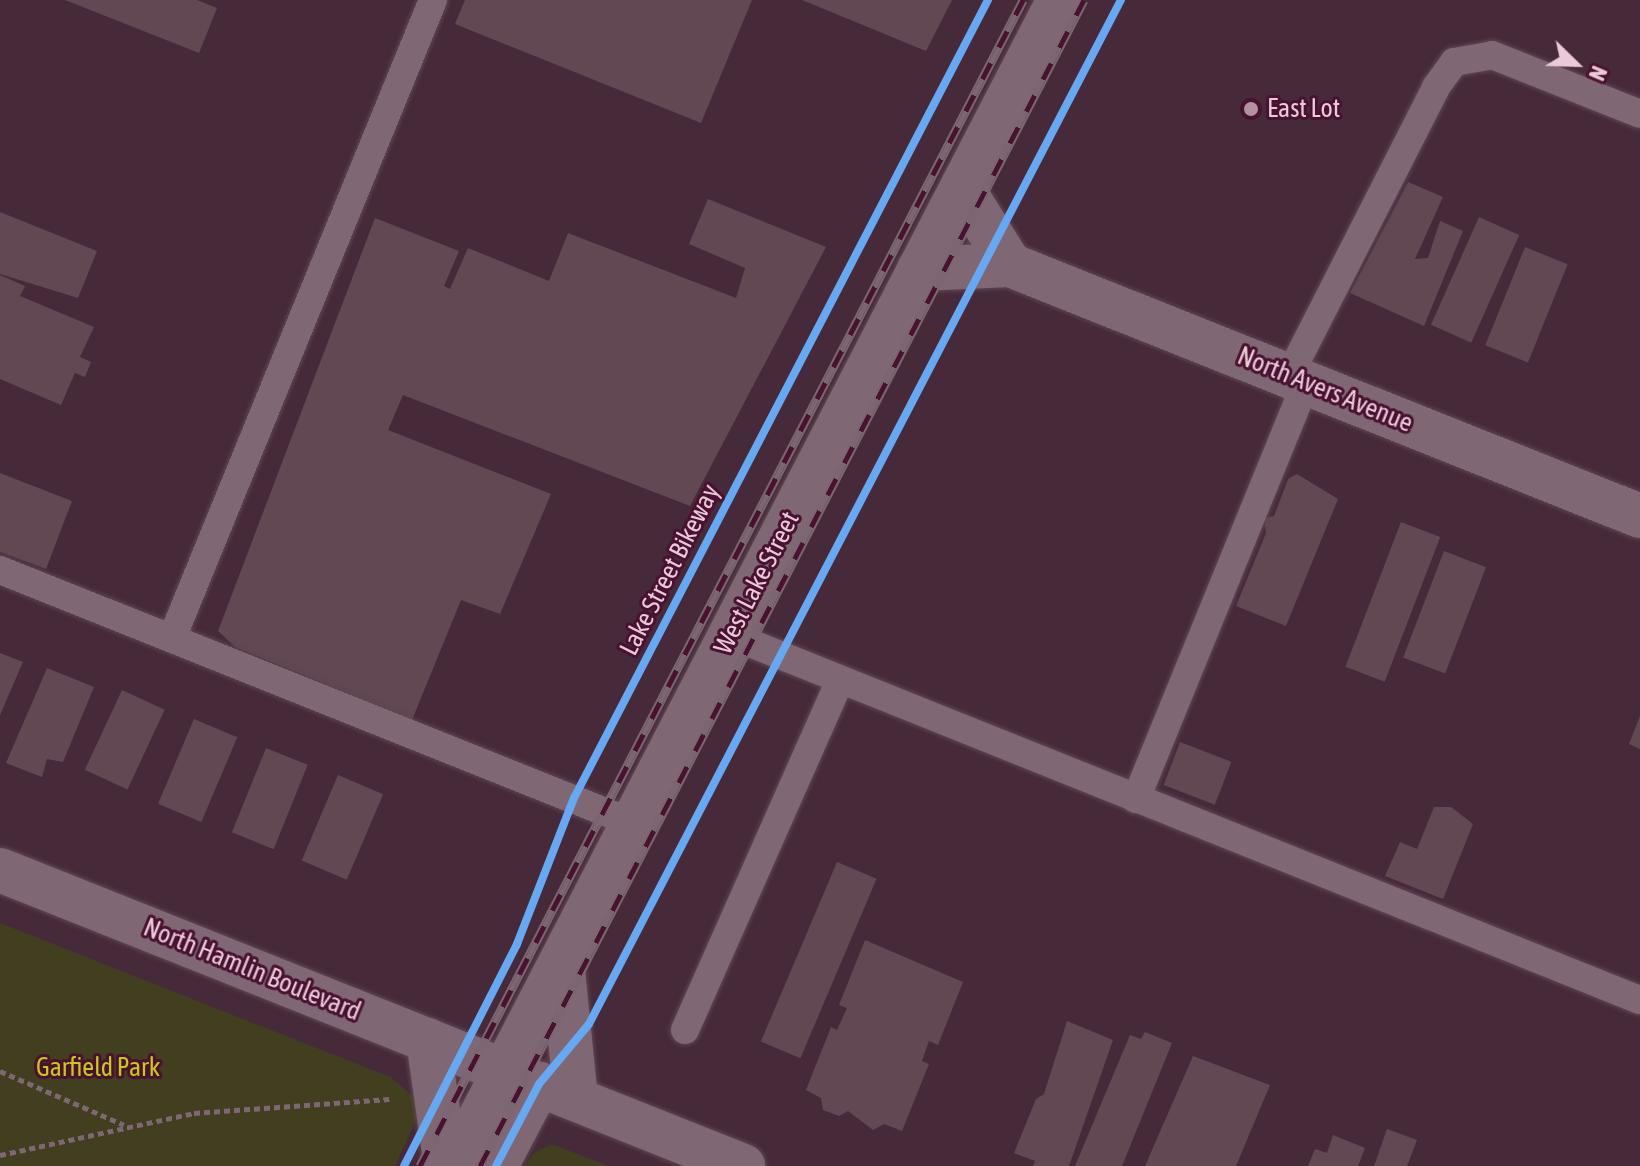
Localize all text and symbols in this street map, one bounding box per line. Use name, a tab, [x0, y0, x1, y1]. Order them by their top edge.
north arrow	[1536, 24, 1616, 104]
text: N	[1584, 62, 1613, 84]
place label: East Lot	[1267, 93, 1340, 125]
marker: East Lot	[1242, 100, 1260, 118]
street label: North Avers Avenue	[1233, 341, 1417, 439]
street label: Lake Street Bikeway	[613, 479, 727, 661]
street label: West Lake Street	[708, 507, 806, 659]
street label: North Hamlin Boulevard	[139, 912, 365, 1028]
park label: Garfield Park	[36, 1052, 160, 1084]

